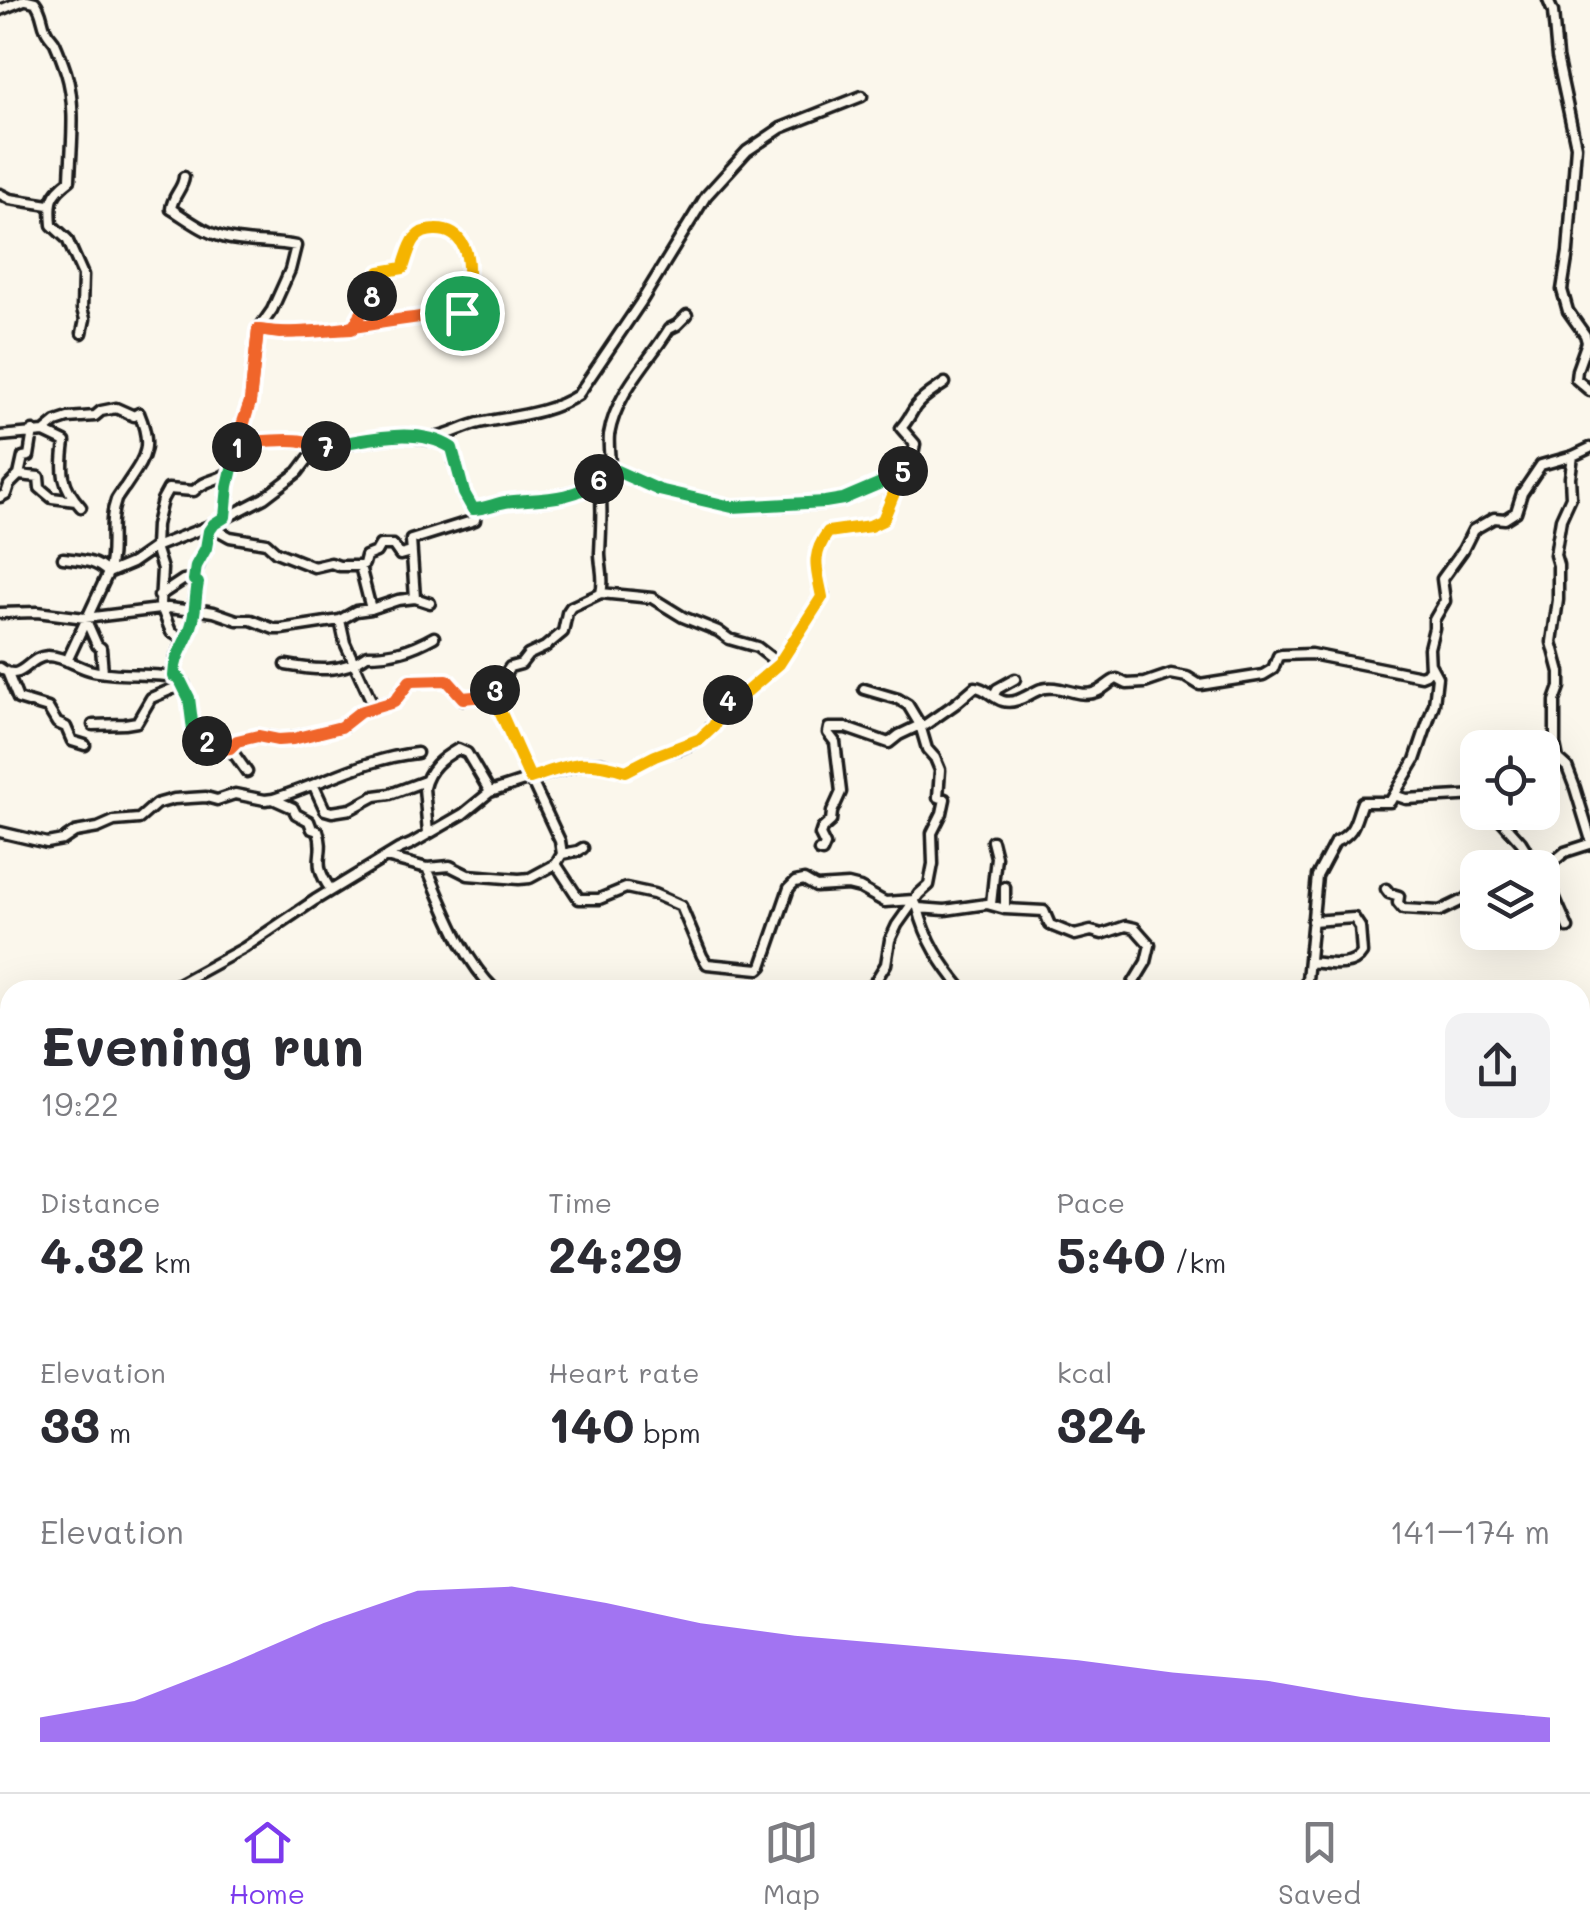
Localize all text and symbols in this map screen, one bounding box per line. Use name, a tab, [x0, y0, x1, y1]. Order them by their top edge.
pin: 8	[347, 271, 397, 321]
pin	[420, 271, 505, 356]
text: 8	[363, 278, 381, 314]
icon: arrive	[435, 286, 490, 341]
pin: 7	[301, 421, 351, 471]
pin: 1	[212, 422, 262, 472]
text: 7	[318, 428, 334, 464]
text: 1	[231, 429, 243, 465]
pin: 5	[878, 446, 928, 496]
text: 5	[895, 453, 911, 489]
pin: 6	[574, 454, 624, 504]
text: 6	[591, 461, 607, 497]
pin: 3	[470, 665, 520, 715]
text: 3	[487, 672, 503, 708]
pin: 4	[703, 675, 753, 725]
text: 4	[719, 682, 737, 718]
pin: 2	[182, 716, 232, 766]
text: 2	[199, 723, 215, 759]
map controls	[1460, 730, 1560, 950]
button: locate	[1460, 730, 1560, 830]
button: layers	[1460, 850, 1560, 950]
text: Evening run	[40, 1008, 364, 1080]
button: share	[1445, 1013, 1550, 1118]
text: 19:22	[40, 1082, 119, 1124]
text: Distance	[40, 1184, 161, 1220]
text: Time	[548, 1184, 612, 1220]
text: Pace	[1057, 1184, 1125, 1220]
text: 4.32	[40, 1220, 145, 1286]
text: 24:29	[548, 1220, 682, 1286]
text: 5:40	[1057, 1220, 1166, 1286]
text: km	[145, 1244, 191, 1280]
text: /km	[1166, 1244, 1226, 1280]
text: Elevation	[40, 1354, 166, 1390]
text: Heart rate	[548, 1354, 700, 1390]
text: kcal	[1057, 1354, 1112, 1390]
text: 33	[40, 1390, 100, 1456]
text: 140	[548, 1390, 634, 1456]
text: 324	[1057, 1390, 1146, 1456]
text: m	[100, 1414, 131, 1450]
text: bpm	[634, 1414, 701, 1450]
text: Elevation	[40, 1510, 184, 1552]
text: 141–174 m	[1390, 1510, 1550, 1552]
tab: Home	[229, 1815, 305, 1911]
tab: Map	[763, 1815, 820, 1911]
tab: Saved	[1278, 1815, 1361, 1911]

